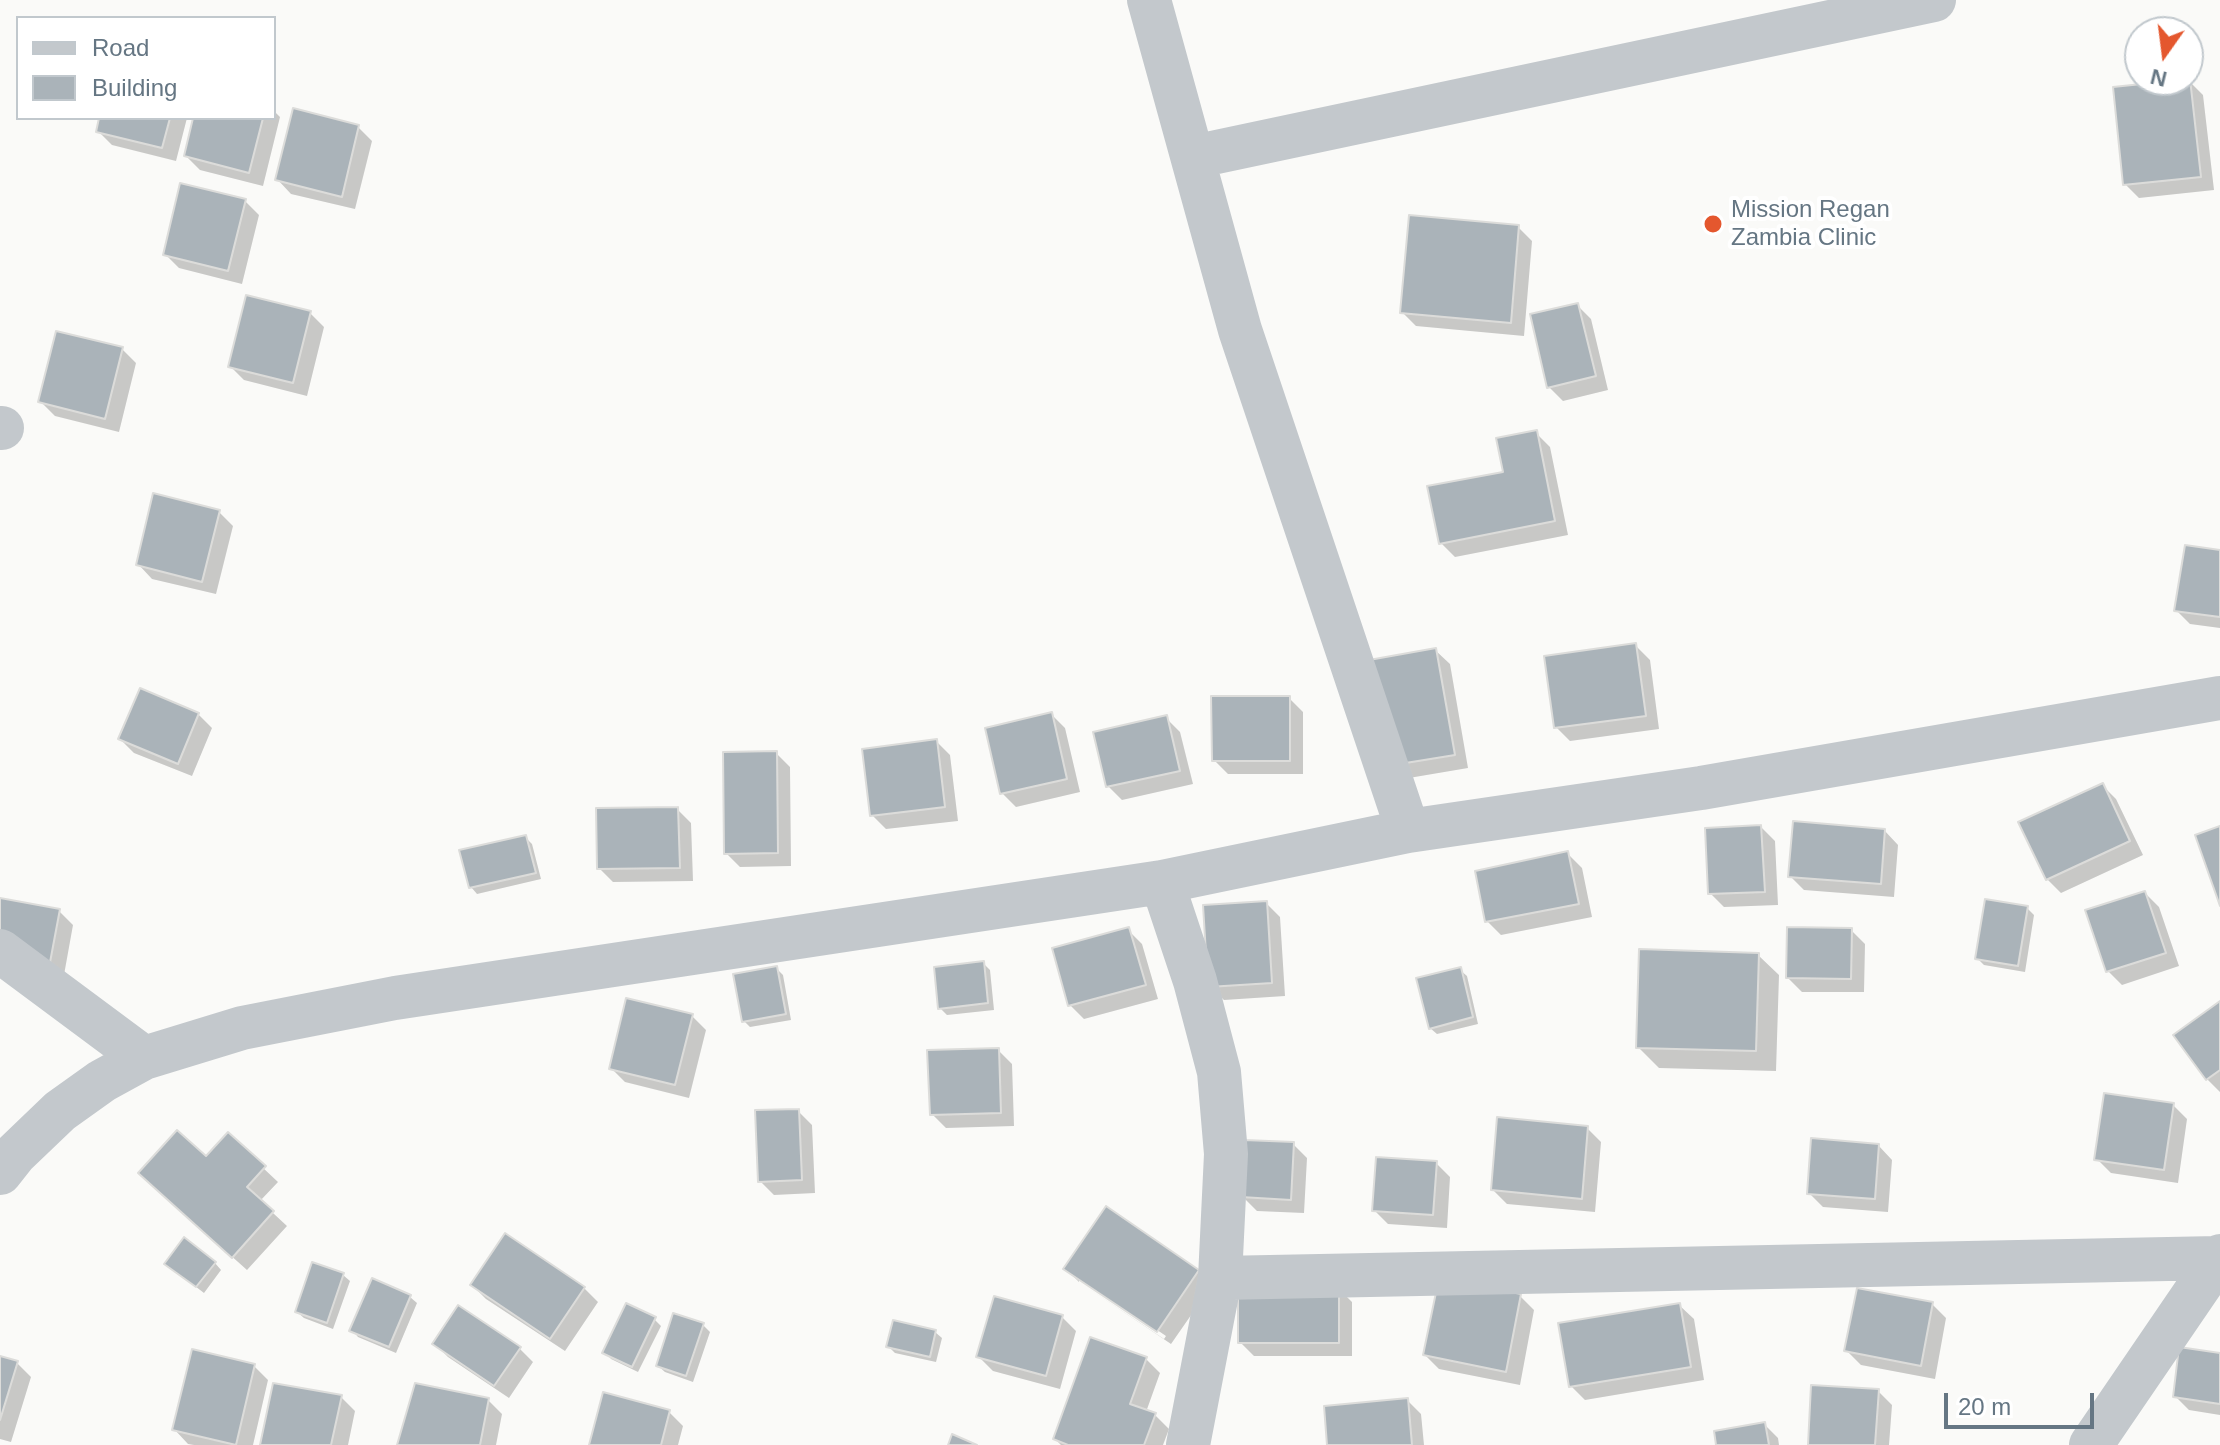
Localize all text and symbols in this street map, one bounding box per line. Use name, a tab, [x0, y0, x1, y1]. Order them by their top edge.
legend	[16, 16, 276, 120]
north arrow	[2124, 16, 2204, 96]
text: Road	[92, 34, 149, 61]
text: N	[2148, 64, 2169, 92]
text: Building	[92, 74, 177, 101]
place label: Mission Regan Zambia Clinic	[1731, 196, 1890, 252]
marker: Mission Regan Zambia Clinic	[1702, 213, 1724, 235]
scale bar	[1948, 1377, 2098, 1427]
text: 20 m	[1958, 1393, 2011, 1420]

